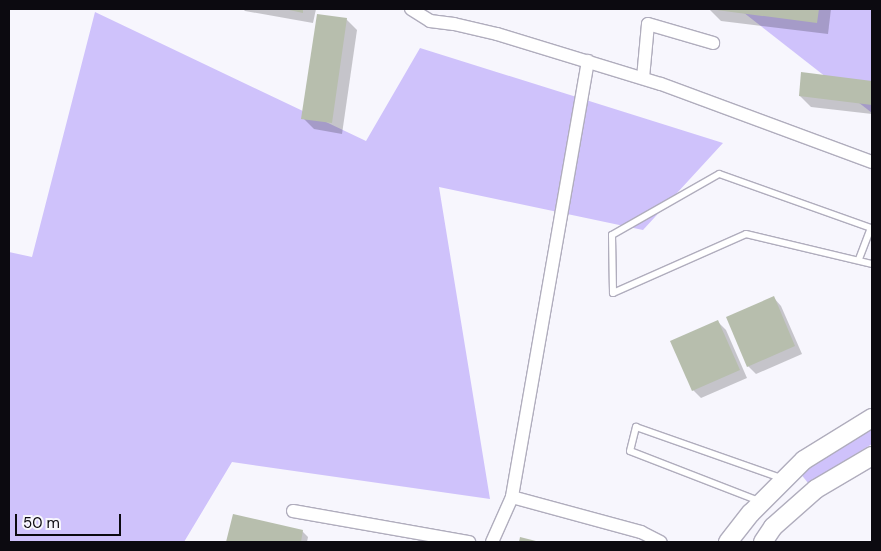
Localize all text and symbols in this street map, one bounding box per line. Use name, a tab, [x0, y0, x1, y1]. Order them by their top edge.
scale bar	[18, 504, 124, 536]
text: 50 m	[23, 513, 60, 533]

